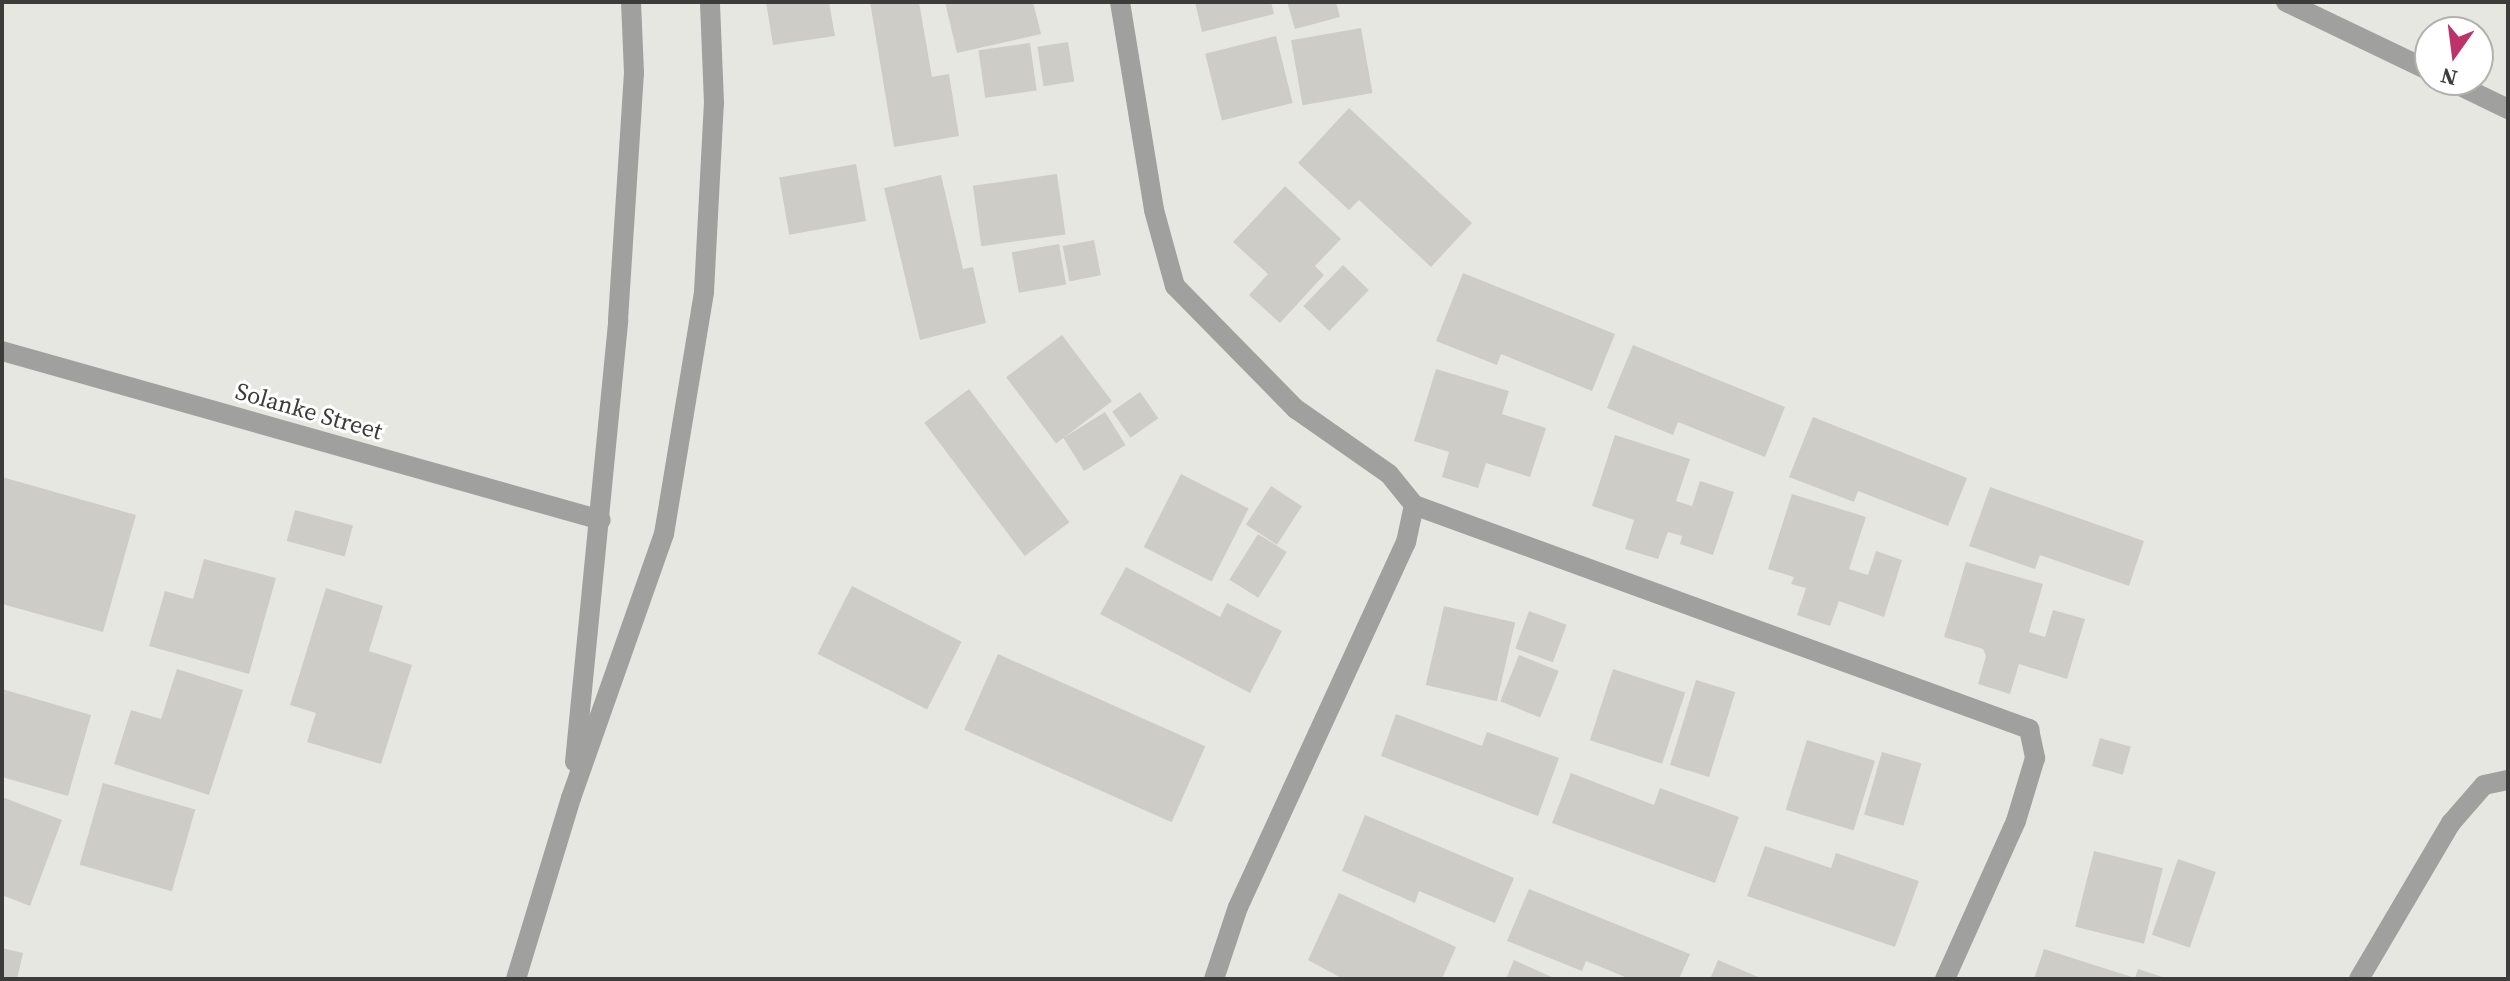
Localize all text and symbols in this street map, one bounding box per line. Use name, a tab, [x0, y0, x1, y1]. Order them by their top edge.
north arrow	[2414, 16, 2494, 96]
text: N	[2437, 61, 2460, 94]
street label: Solanke Street	[232, 376, 386, 446]

